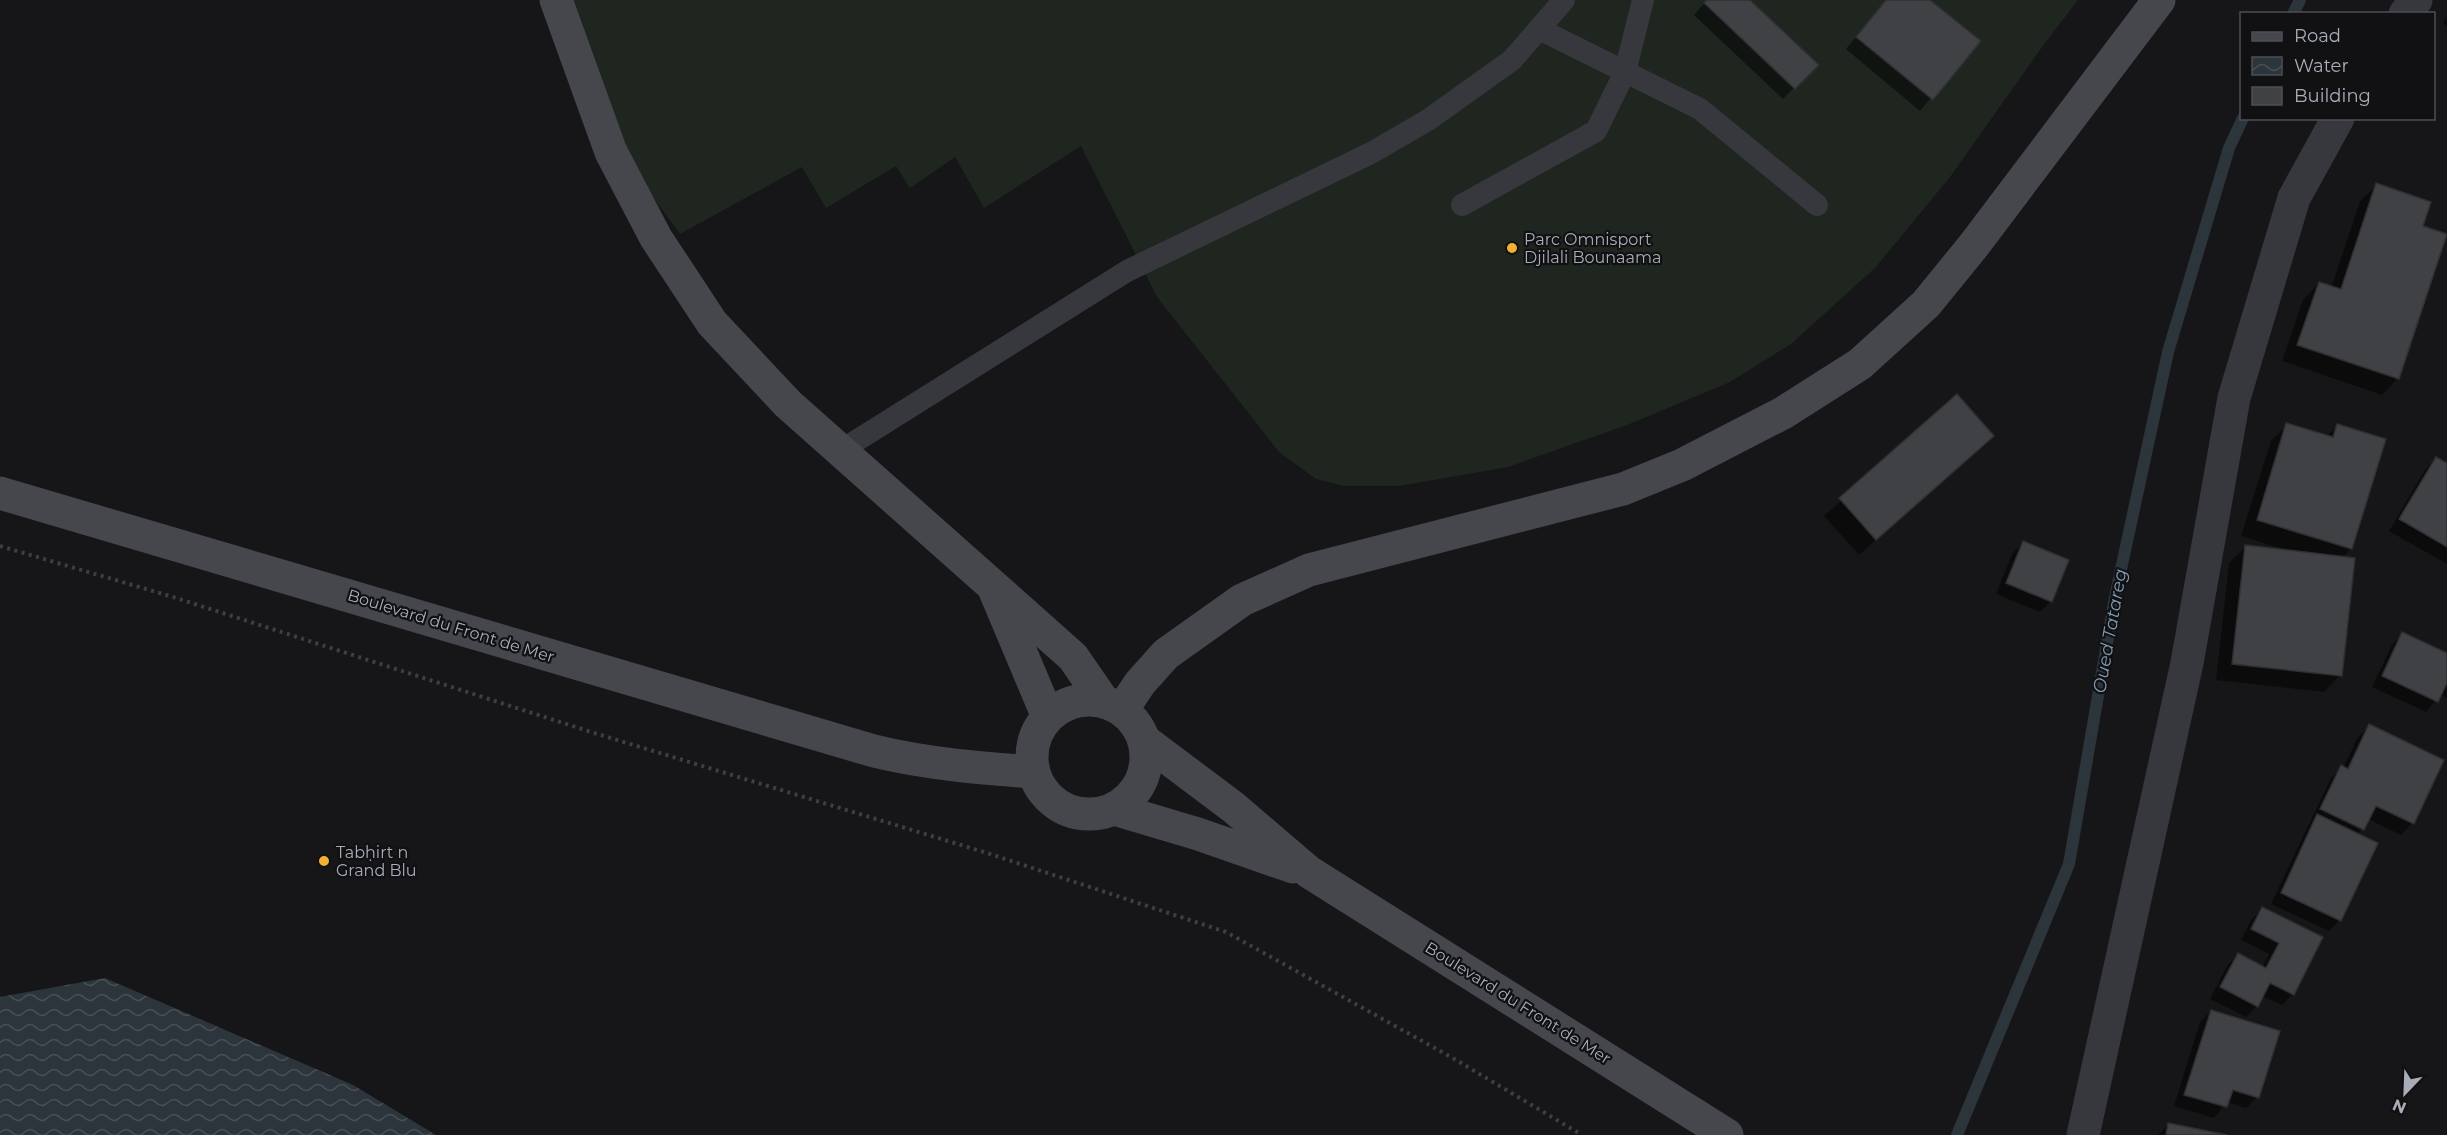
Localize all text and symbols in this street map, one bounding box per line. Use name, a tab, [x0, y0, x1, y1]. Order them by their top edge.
legend	[2240, 12, 2435, 120]
text: Road	[2294, 25, 2341, 47]
text: Water	[2294, 55, 2349, 77]
text: Building	[2294, 85, 2371, 107]
place label: Parc Omnisport Djilali Bounaama	[1524, 230, 1661, 267]
marker: Parc Omnisport Djilali Bounaama	[1505, 241, 1519, 255]
water label: Oued Tatareg	[2088, 567, 2132, 695]
street label: Boulevard du Front de Mer	[345, 585, 557, 667]
place label: Tabḥirt n Grand Blu	[336, 843, 417, 880]
marker: Tabḥirt n Grand Blu	[317, 854, 331, 868]
street label: Boulevard du Front de Mer	[1422, 938, 1614, 1068]
north arrow	[2375, 1063, 2435, 1123]
text: N	[2390, 1095, 2409, 1118]

